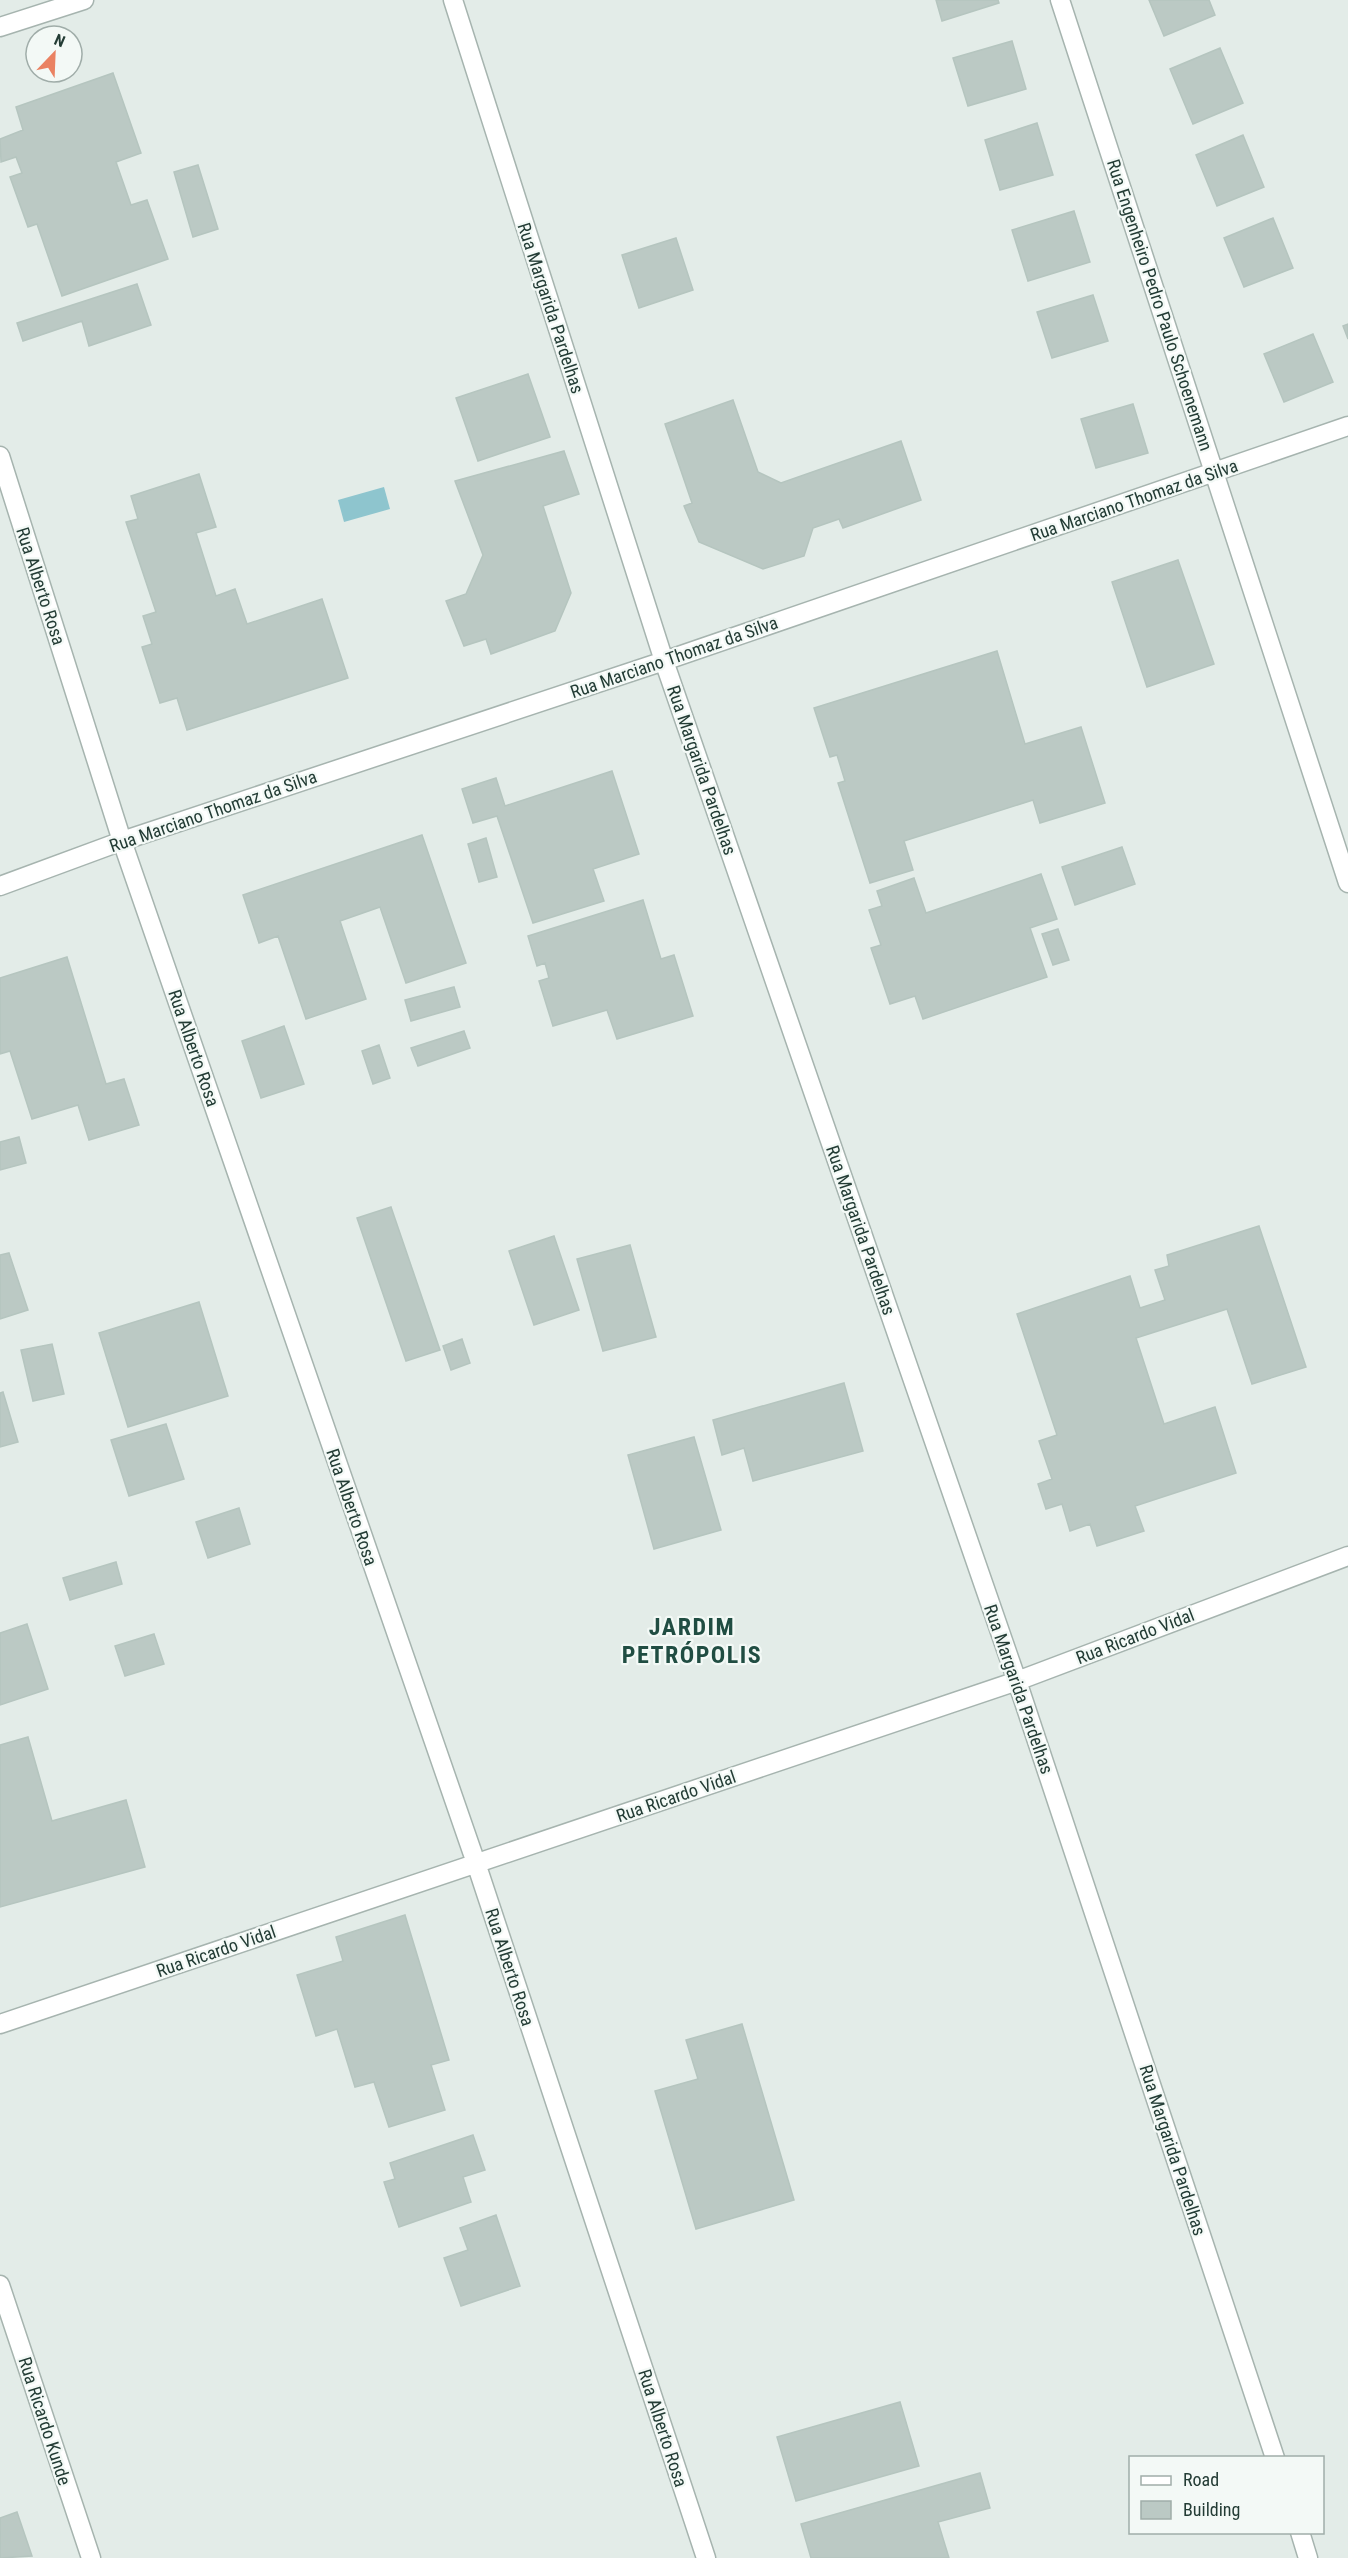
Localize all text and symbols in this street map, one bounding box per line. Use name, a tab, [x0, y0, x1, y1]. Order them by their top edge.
north arrow	[24, 24, 84, 84]
text: N	[51, 30, 68, 51]
street label: Rua Engenheiro Pedro Paulo Schoenemann	[1103, 157, 1217, 453]
street label: Rua Margarida Pardelhas	[513, 220, 589, 396]
street label: Rua Marciano Thomaz da Silva	[1028, 455, 1240, 545]
street label: Rua Alberto Rosa	[12, 525, 70, 647]
street label: Rua Marciano Thomaz da Silva	[568, 612, 780, 702]
street label: Rua Margarida Pardelhas	[663, 682, 741, 858]
street label: Rua Marciano Thomaz da Silva	[107, 766, 319, 856]
street label: Rua Alberto Rosa	[164, 987, 224, 1109]
street label: Rua Margarida Pardelhas	[822, 1142, 900, 1318]
street label: Rua Alberto Rosa	[322, 1446, 382, 1568]
street label: Rua Margarida Pardelhas	[980, 1601, 1058, 1777]
street label: Rua Ricardo Vidal	[1073, 1604, 1197, 1668]
district label: JARDIM PETRÓPOLIS	[622, 1613, 762, 1669]
street label: Rua Ricardo Vidal	[614, 1766, 738, 1826]
street label: Rua Alberto Rosa	[481, 1906, 539, 2028]
street label: Rua Ricardo Vidal	[154, 1921, 278, 1981]
street label: Rua Margarida Pardelhas	[1135, 2062, 1211, 2238]
street label: Rua Ricardo Kunde	[14, 2354, 76, 2488]
street label: Rua Alberto Rosa	[634, 2367, 692, 2489]
legend	[1129, 2456, 1324, 2534]
text: Road	[1183, 2469, 1219, 2490]
text: Building	[1183, 2499, 1240, 2520]

